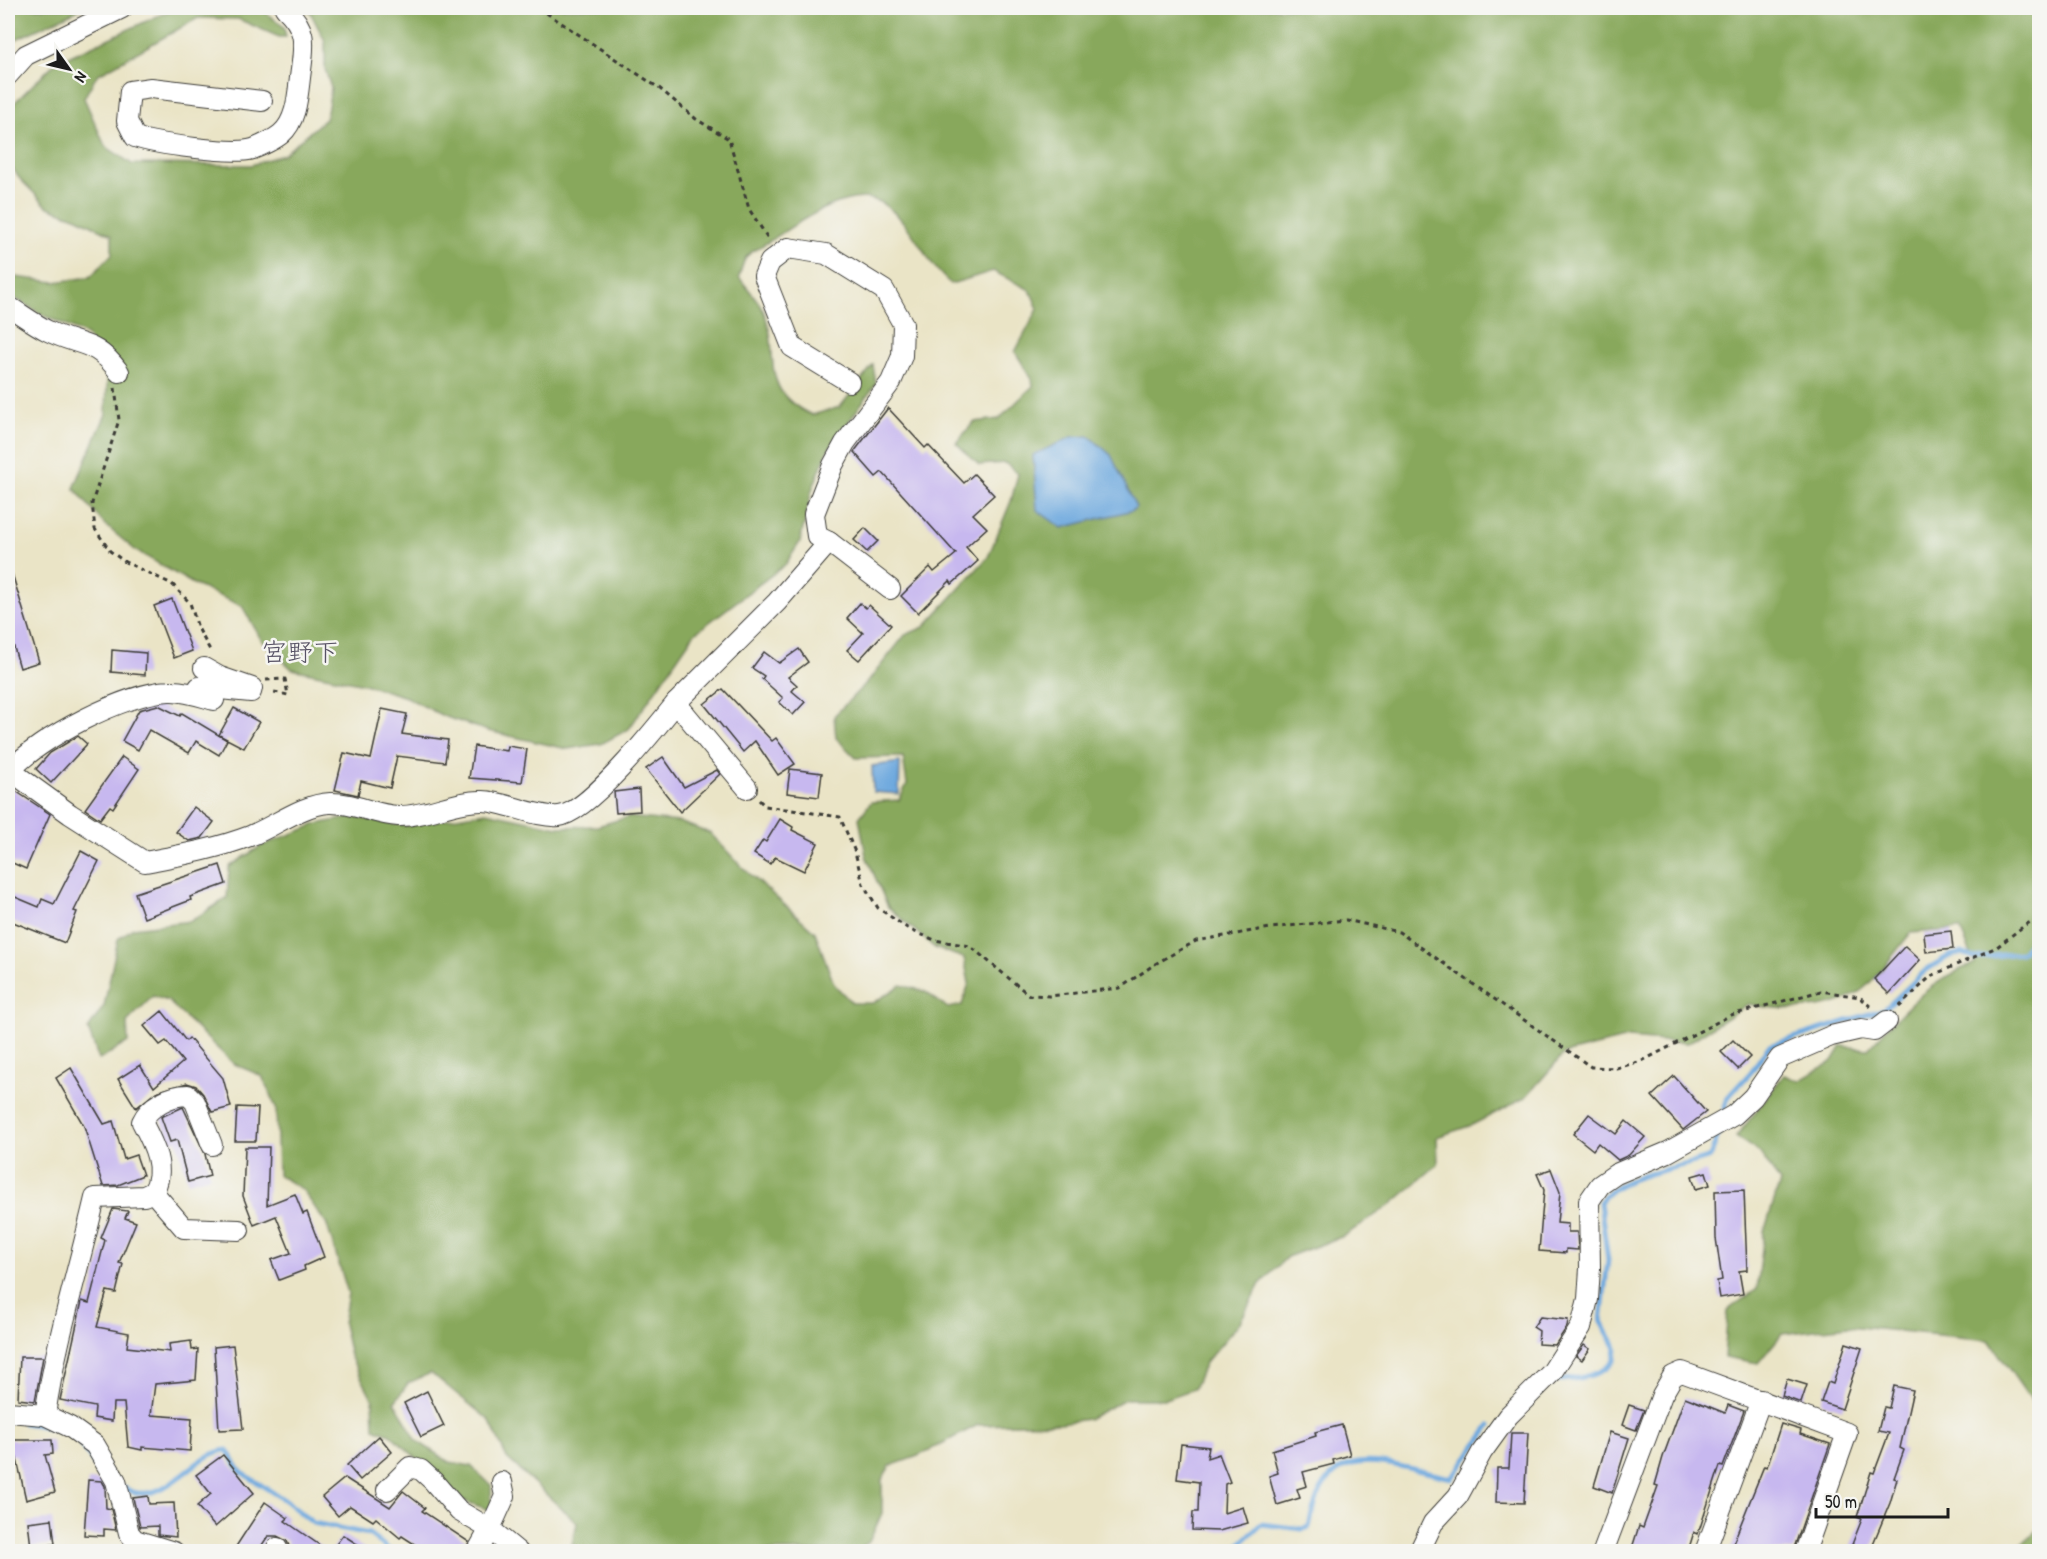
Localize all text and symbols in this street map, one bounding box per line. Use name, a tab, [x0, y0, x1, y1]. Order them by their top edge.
north arrow	[39, 39, 99, 99]
text: N	[70, 68, 93, 87]
district label: 宮野下	[261, 634, 339, 669]
scale bar	[1816, 1481, 1948, 1519]
text: 50 m	[1825, 1489, 1857, 1514]

